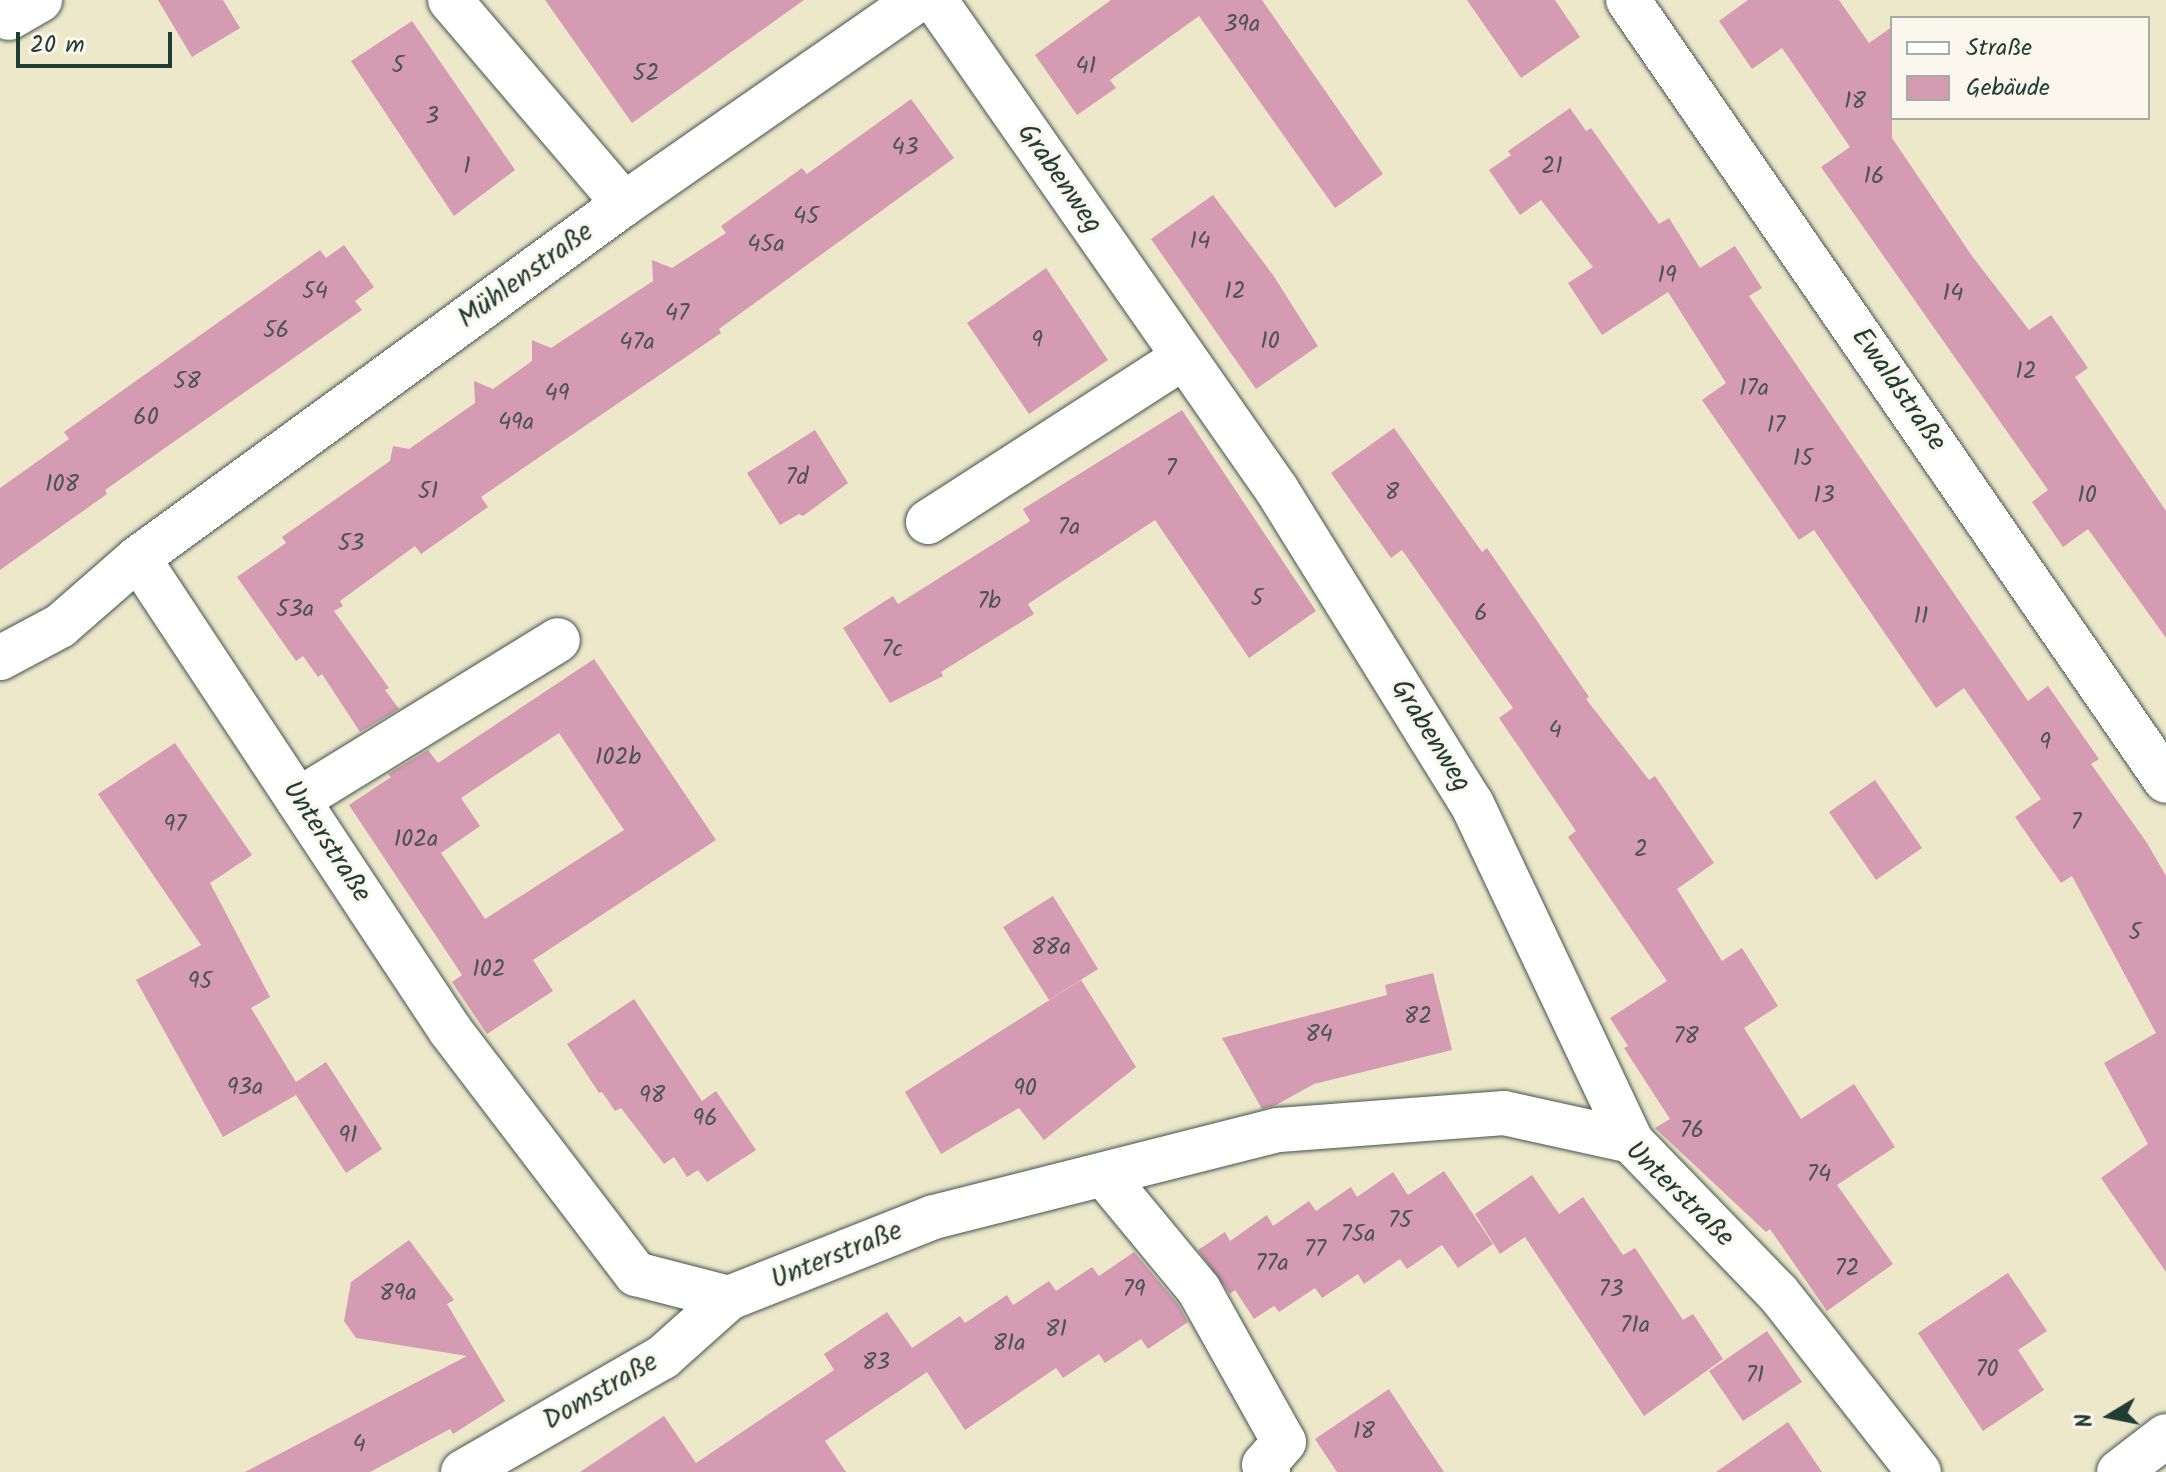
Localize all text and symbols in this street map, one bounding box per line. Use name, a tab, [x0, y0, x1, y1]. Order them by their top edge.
house number: 39a	[1224, 11, 1260, 39]
scale bar	[20, 16, 176, 66]
legend	[1890, 16, 2150, 120]
text: 20 m	[30, 26, 85, 65]
text: Straße	[1966, 29, 2032, 68]
house number: 5	[392, 52, 404, 80]
house number: 41	[1076, 53, 1096, 81]
house number: 52	[633, 60, 659, 88]
text: Gebäude	[1966, 69, 2050, 108]
house number: 18	[1844, 88, 1866, 116]
house number: 3	[425, 103, 439, 131]
street label: Grabenweg	[1009, 118, 1109, 240]
house number: 43	[892, 134, 918, 162]
house number: 1	[463, 153, 471, 181]
house number: 21	[1541, 153, 1563, 181]
house number: 16	[1864, 163, 1884, 191]
house number: 45	[793, 203, 819, 231]
street label: Mühlenstraße	[452, 216, 600, 336]
house number: 14	[1190, 228, 1210, 256]
house number: 45a	[747, 231, 785, 259]
house number: 19	[1657, 262, 1677, 290]
house number: 54	[302, 278, 328, 306]
house number: 12	[1224, 278, 1246, 306]
house number: 14	[1943, 280, 1963, 308]
house number: 47	[665, 300, 689, 328]
house number: 56	[263, 317, 289, 345]
street label: Ewaldstraße	[1843, 322, 1953, 458]
house number: 9	[1031, 327, 1043, 355]
house number: 10	[1260, 328, 1280, 356]
house number: 47a	[619, 329, 655, 357]
house number: 12	[2015, 358, 2037, 386]
house number: 58	[173, 368, 201, 396]
house number: 17a	[1739, 375, 1769, 403]
house number: 49	[545, 380, 569, 408]
house number: 60	[133, 404, 159, 432]
house number: 49a	[498, 409, 534, 437]
house number: 17	[1767, 412, 1785, 440]
house number: 15	[1793, 445, 1813, 473]
house number: 7	[1165, 455, 1177, 483]
house number: 7d	[785, 464, 809, 492]
house number: 108	[45, 471, 79, 499]
house number: 51	[418, 478, 438, 506]
house number: 8	[1385, 479, 1399, 507]
house number: 13	[1813, 482, 1835, 510]
house number: 10	[2077, 482, 2097, 510]
house number: 7a	[1058, 514, 1080, 542]
house number: 53	[338, 530, 364, 558]
house number: 5	[1251, 585, 1263, 613]
house number: 7b	[977, 588, 1001, 616]
house number: 53a	[276, 596, 314, 624]
house number: 6	[1474, 600, 1488, 628]
house number: 11	[1913, 603, 1929, 631]
house number: 7c	[881, 636, 903, 664]
street label: Grabenweg	[1382, 673, 1478, 799]
house number: 4	[1548, 717, 1562, 745]
house number: 9	[2039, 729, 2051, 757]
house number: 102b	[595, 744, 641, 772]
street label: Unterstraße	[274, 775, 378, 909]
house number: 7	[2070, 809, 2082, 837]
house number: 97	[164, 811, 186, 839]
house number: 102a	[394, 826, 438, 854]
house number: 2	[1634, 836, 1648, 864]
house number: 5	[2129, 919, 2141, 947]
house number: 88a	[1031, 934, 1071, 962]
house number: 102	[472, 956, 506, 984]
house number: 95	[188, 968, 212, 996]
house number: 82	[1404, 1003, 1432, 1031]
house number: 84	[1305, 1021, 1333, 1049]
house number: 78	[1673, 1023, 1699, 1051]
house number: 93a	[227, 1074, 263, 1102]
house number: 90	[1013, 1075, 1037, 1103]
house number: 98	[639, 1082, 665, 1110]
house number: 96	[692, 1105, 718, 1133]
house number: 76	[1680, 1117, 1704, 1145]
house number: 91	[338, 1122, 358, 1150]
street label: Unterstraße	[1618, 1135, 1740, 1255]
house number: 74	[1807, 1161, 1831, 1189]
house number: 75	[1388, 1207, 1412, 1235]
street label: Unterstraße	[766, 1214, 908, 1298]
house number: 75a	[1340, 1221, 1376, 1249]
house number: 77	[1304, 1236, 1326, 1264]
house number: 77a	[1255, 1250, 1289, 1278]
house number: 72	[1834, 1255, 1860, 1283]
house number: 79	[1123, 1276, 1145, 1304]
house number: 73	[1599, 1276, 1623, 1304]
house number: 89a	[379, 1280, 417, 1308]
house number: 71a	[1620, 1312, 1650, 1340]
house number: 81	[1045, 1316, 1067, 1344]
house number: 81a	[992, 1330, 1026, 1358]
street label: Domstraße	[538, 1346, 664, 1438]
house number: 83	[862, 1349, 890, 1377]
house number: 70	[1975, 1356, 1999, 1384]
house number: 71	[1746, 1362, 1764, 1390]
north arrow	[2070, 1376, 2150, 1456]
text: N	[2067, 1410, 2104, 1430]
house number: 18	[1353, 1418, 1375, 1446]
house number: 4	[352, 1431, 366, 1459]

